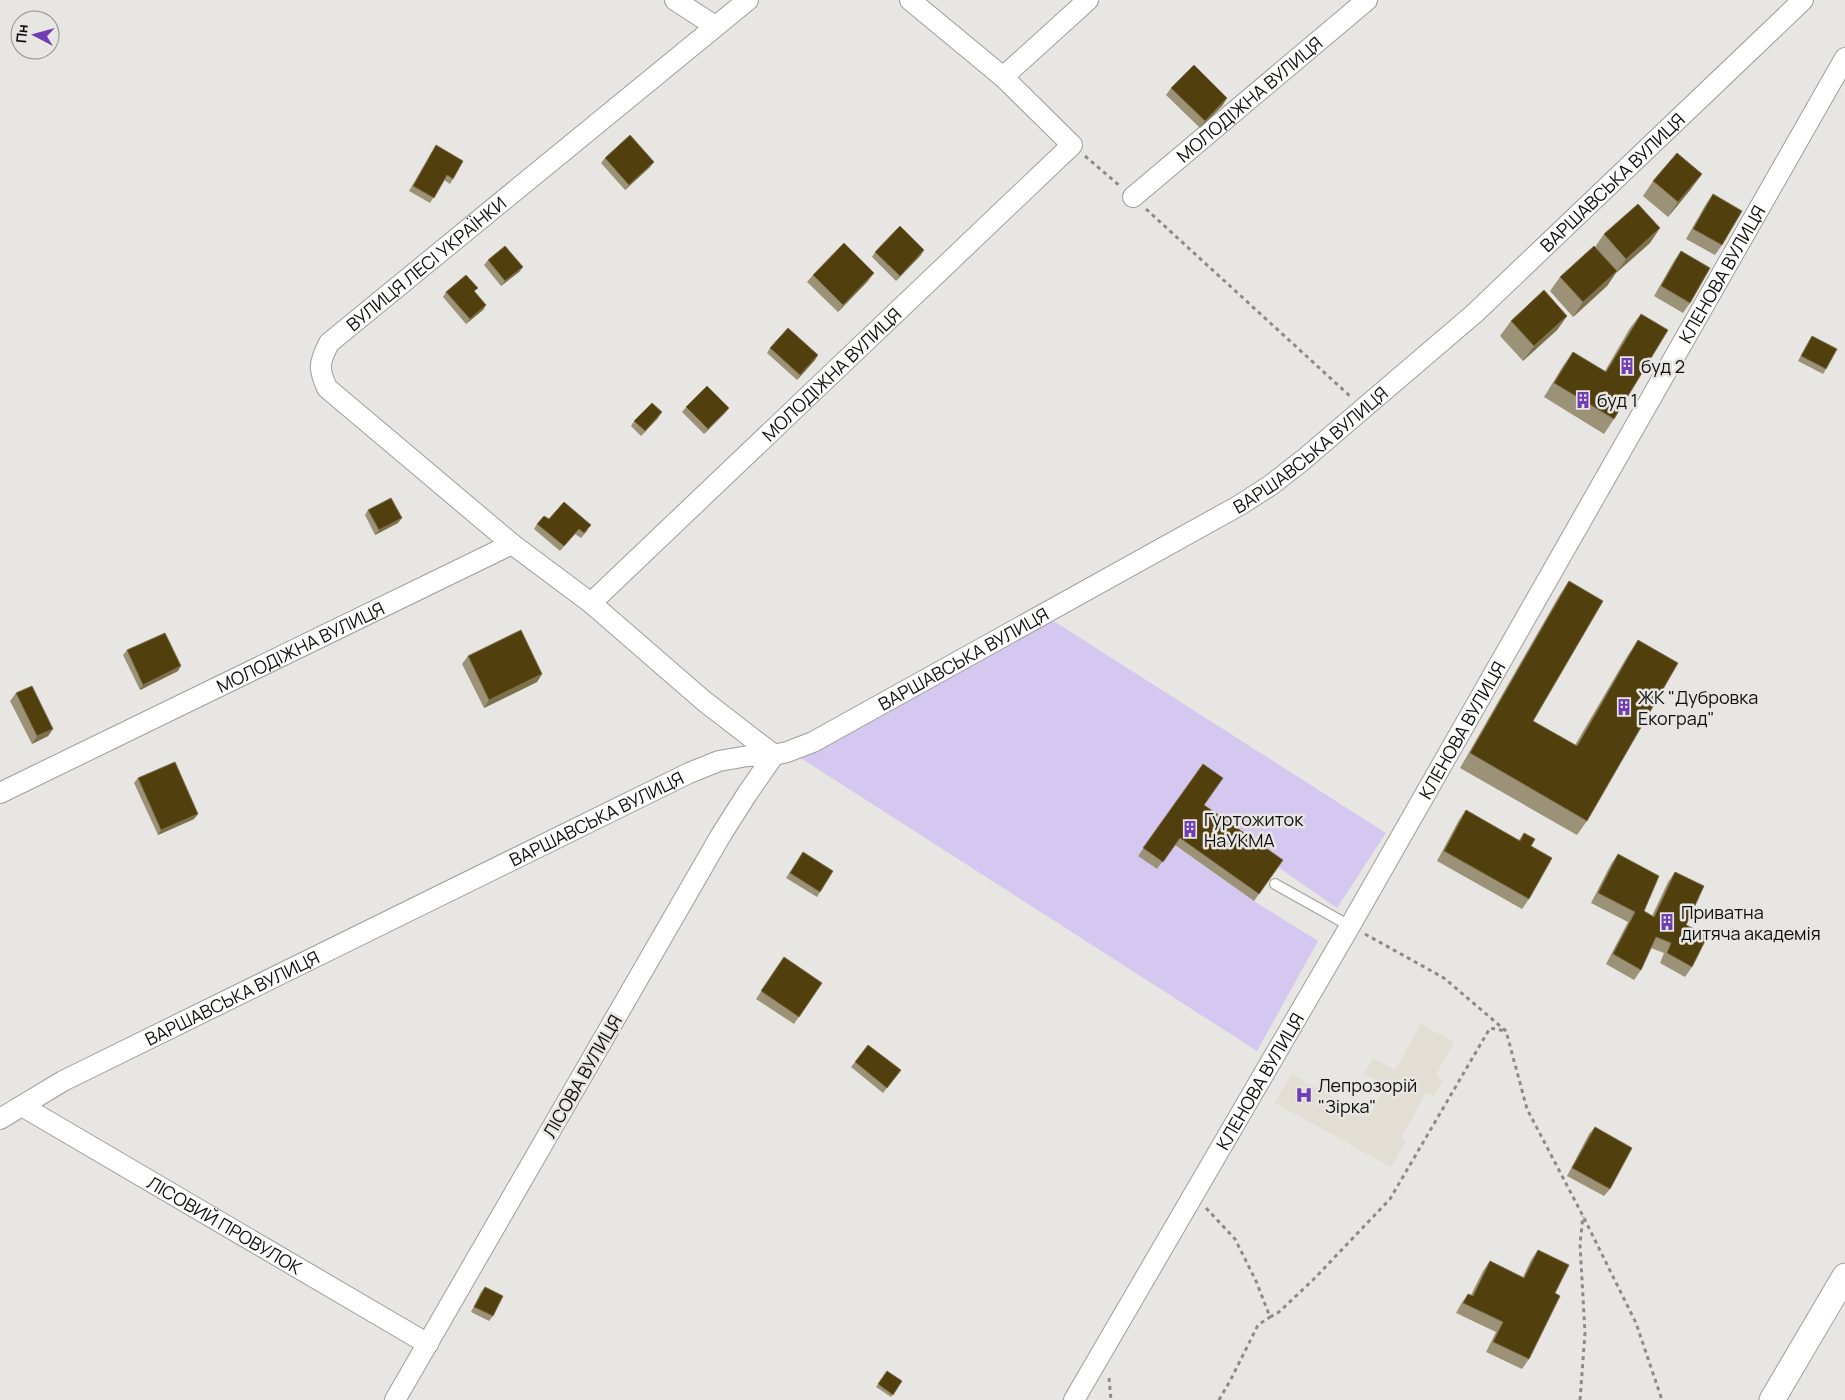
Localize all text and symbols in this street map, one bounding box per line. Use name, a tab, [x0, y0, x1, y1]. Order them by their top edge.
north arrow	[10, 10, 60, 60]
text: Пн	[11, 23, 32, 44]
street label: МОЛОДІЖНА ВУЛИЦЯ	[1171, 31, 1327, 167]
street label: ВАРШАВСЬКА ВУЛИЦЯ	[1535, 107, 1690, 257]
street label: ВУЛИЦЯ ЛЕСІ УКРАЇНКИ	[341, 191, 511, 336]
street label: КЛЕНОВА ВУЛИЦЯ	[1673, 201, 1771, 347]
street label: МОЛОДІЖНА ВУЛИЦЯ	[757, 302, 906, 446]
place label: буд 2	[1641, 354, 1685, 378]
building icon: буд 2	[1617, 356, 1637, 376]
street label: ВАРШАВСЬКА ВУЛИЦЯ	[1229, 381, 1393, 519]
place label: буд 1	[1597, 388, 1638, 412]
building icon: буд 1	[1573, 390, 1593, 410]
street label: МОЛОДІЖНА ВУЛИЦЯ	[213, 596, 388, 698]
street label: ВАРШАВСЬКА ВУЛИЦЯ	[874, 602, 1053, 716]
street label: КЛЕНОВА ВУЛИЦЯ	[1413, 657, 1510, 803]
place label: ЖК "Дубровка Екоград"	[1638, 685, 1758, 730]
building icon: ЖК "Дубровка Екоград"	[1614, 697, 1634, 717]
street label: ВАРШАВСЬКА ВУЛИЦЯ	[505, 766, 688, 872]
place label: Гуртожиток НаУКМА	[1204, 807, 1304, 852]
building icon: Гуртожиток НаУКМА	[1180, 819, 1200, 839]
place label: Приватна дитяча академiя	[1681, 900, 1821, 945]
building icon: Приватна дитяча академiя	[1657, 912, 1677, 932]
street label: ВАРШАВСЬКА ВУЛИЦЯ	[141, 945, 323, 1051]
street label: КЛЕНОВА ВУЛИЦЯ	[1210, 1008, 1309, 1154]
street label: ЛІСОВА ВУЛИЦЯ	[537, 1010, 627, 1142]
place label: Лепрозорій "Зірка"	[1318, 1073, 1417, 1118]
hospital icon: Лепрозорій "Зірка"	[1294, 1085, 1314, 1105]
street label: ЛІСОВИЙ ПРОВУЛОК	[143, 1170, 307, 1280]

